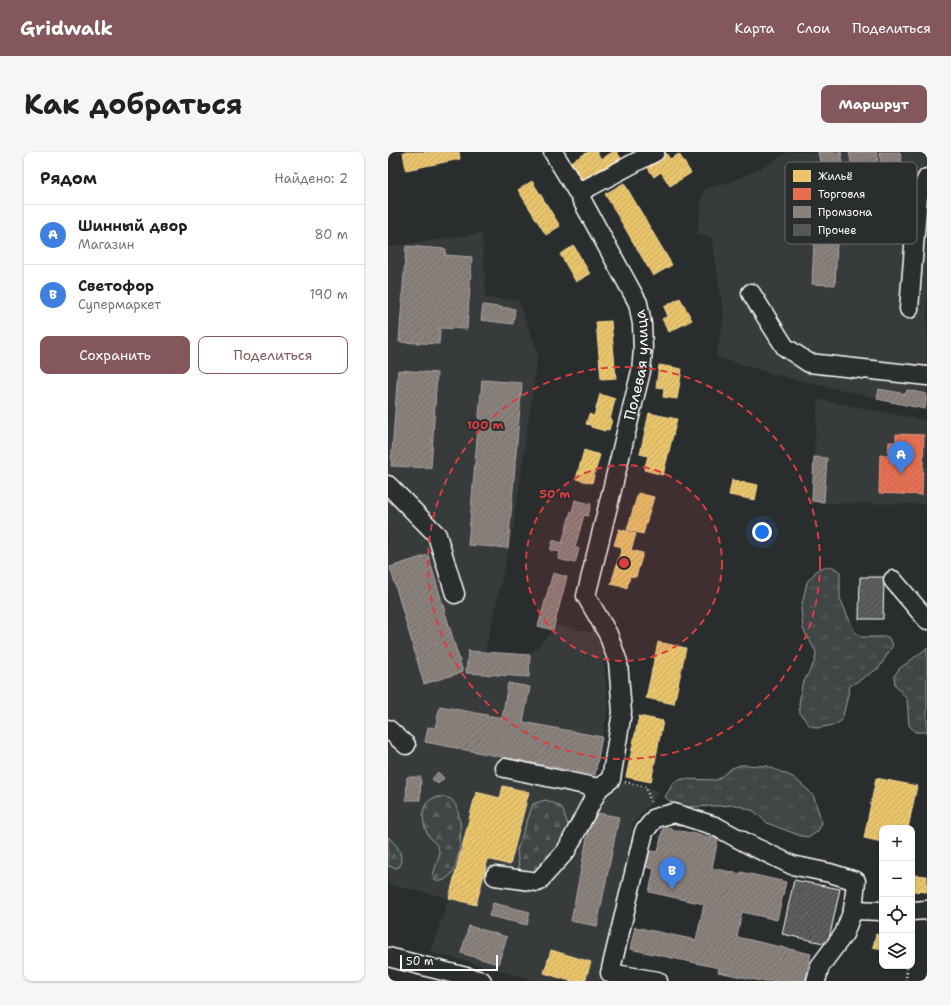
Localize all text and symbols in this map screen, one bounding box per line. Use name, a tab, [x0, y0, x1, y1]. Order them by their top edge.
text: Gridwalk	[20, 16, 113, 41]
text: Карта	[734, 19, 775, 37]
text: Слои	[797, 19, 830, 37]
text: Поделиться	[852, 19, 931, 37]
text: Как добраться	[24, 85, 243, 123]
button: Маршрут	[821, 85, 927, 123]
legend	[785, 162, 917, 244]
text: Рядом	[40, 167, 97, 189]
text: Жильё	[818, 169, 853, 184]
text: Найдено: 2	[274, 170, 348, 187]
text: Торговля	[818, 187, 865, 202]
text: Промзона	[818, 205, 872, 220]
text: Шинный двор	[78, 216, 187, 236]
text: Прочее	[818, 223, 856, 238]
text: A	[48, 226, 58, 243]
text: 80 m	[314, 226, 348, 243]
text: Магазин	[78, 236, 134, 253]
text: Светофор	[78, 276, 154, 296]
text: B	[49, 286, 57, 303]
text: 190 m	[309, 286, 348, 303]
text: Супермаркет	[78, 296, 161, 313]
street label: Полевая улица	[619, 308, 653, 422]
button: Сохранить	[40, 336, 190, 374]
button: Поделиться	[198, 336, 348, 374]
text: 100 m	[467, 417, 504, 433]
pin: A	[888, 441, 914, 474]
text: 50 m	[540, 486, 571, 502]
your location	[752, 522, 772, 542]
centre of rings	[617, 556, 631, 570]
map controls	[879, 825, 915, 969]
button: +	[879, 825, 915, 861]
pin: B	[659, 857, 685, 890]
button: −	[879, 861, 915, 897]
button: locate	[879, 897, 915, 933]
button: layers	[879, 933, 915, 969]
scale bar	[400, 953, 498, 972]
text: 50 m	[406, 954, 434, 969]

